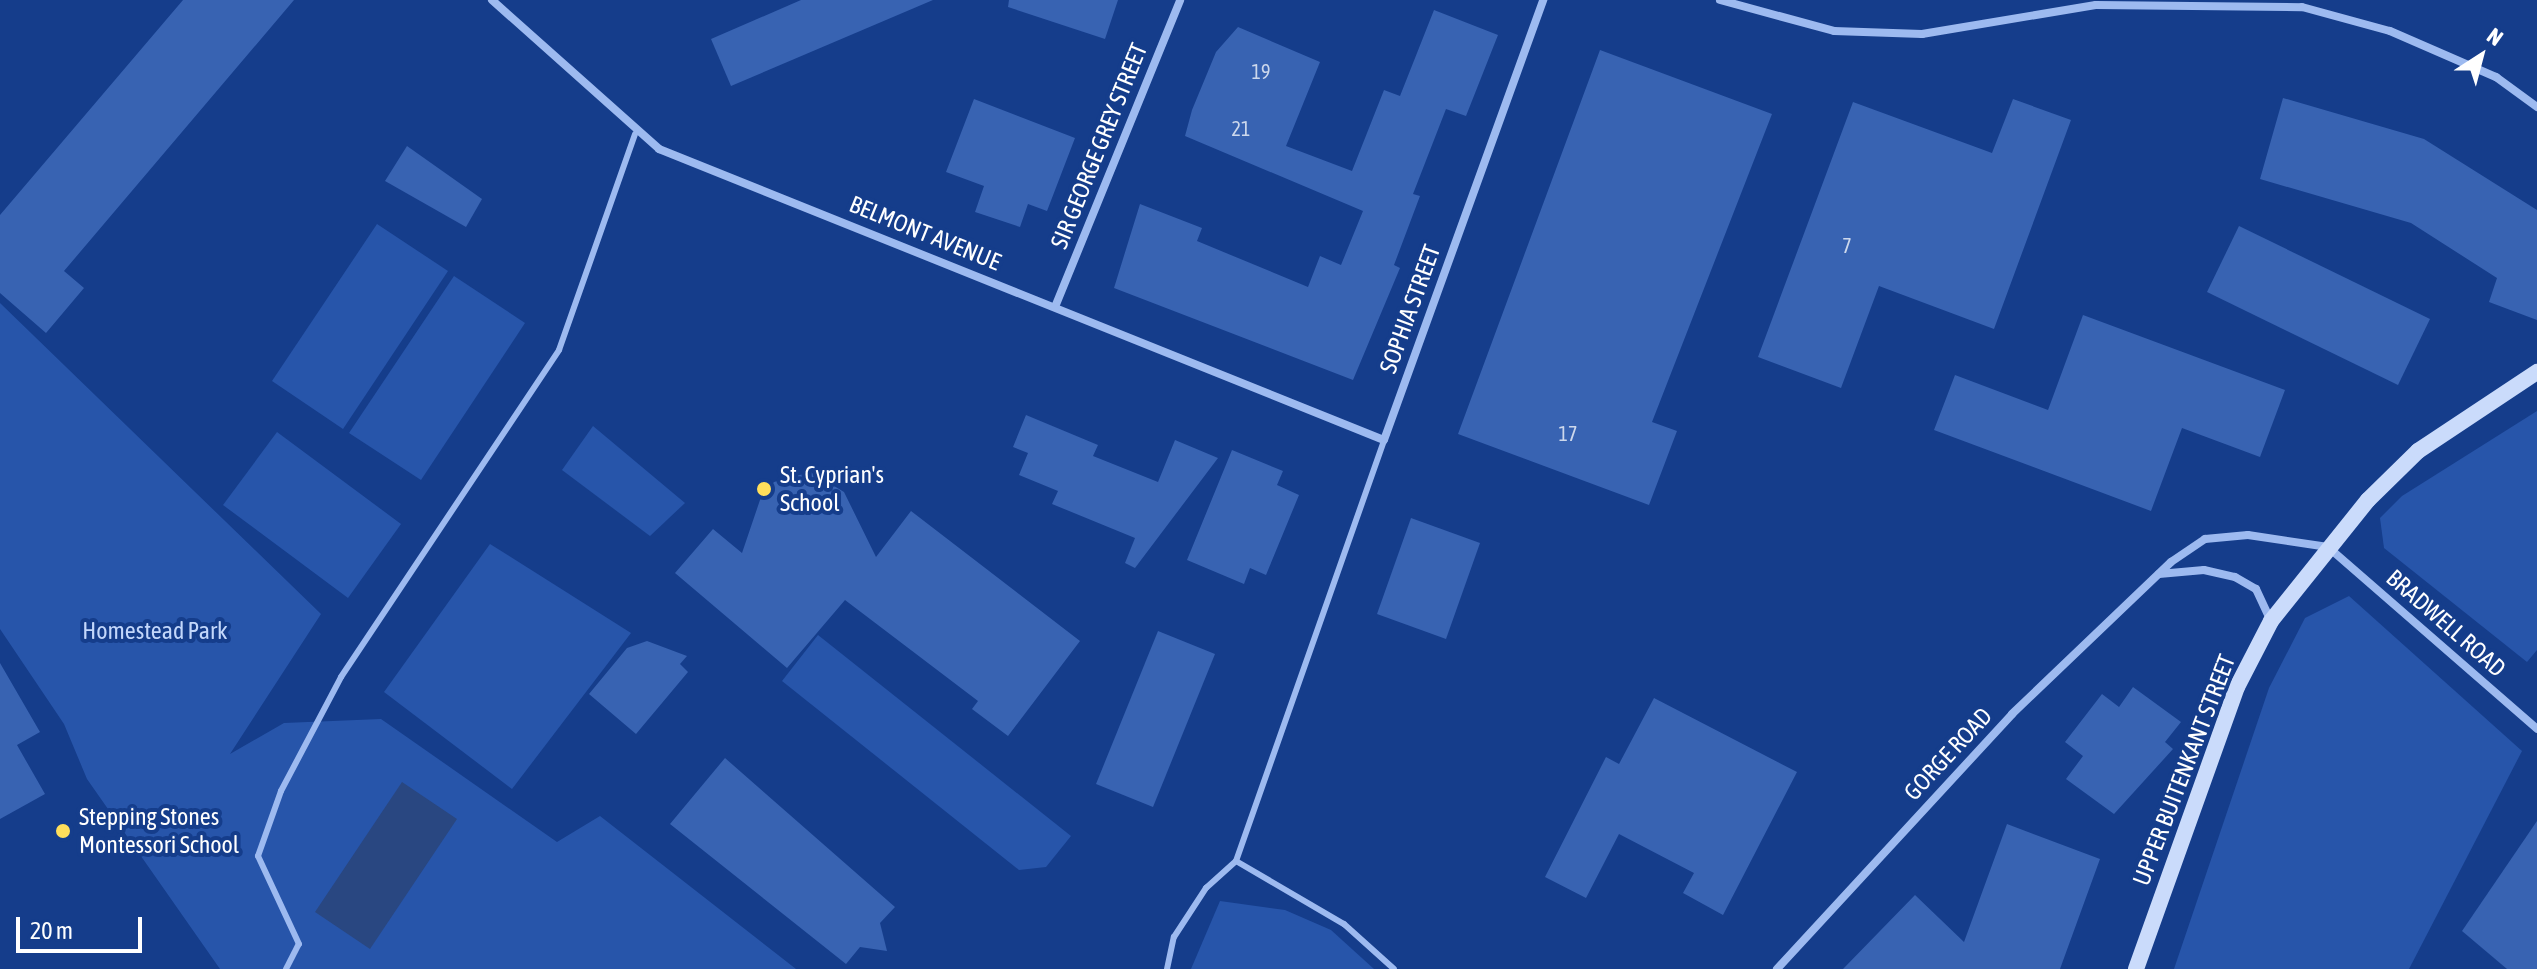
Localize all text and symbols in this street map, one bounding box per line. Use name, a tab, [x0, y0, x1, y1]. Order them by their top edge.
north arrow	[2441, 16, 2521, 96]
text: N	[2482, 22, 2508, 51]
street label: SIR GEORGE GREY STREET	[1045, 39, 1153, 253]
house number: 19	[1252, 59, 1270, 83]
house number: 21	[1232, 116, 1250, 140]
street label: BELMONT AVENUE	[845, 190, 1005, 276]
house number: 7	[1842, 233, 1852, 257]
street label: SOPHIA STREET	[1373, 241, 1447, 377]
house number: 17	[1559, 421, 1577, 445]
place label: St. Cyprian's School	[780, 461, 884, 517]
marker: St. Cyprian's School	[755, 480, 773, 498]
street label: BRADWELL ROAD	[2380, 563, 2512, 683]
park label: Homestead Park	[82, 617, 228, 645]
street label: UPPER BUITENKANT STREET	[2127, 651, 2241, 889]
street label: GORGE ROAD	[1898, 702, 1998, 806]
place label: Stepping Stones Montessori School	[79, 803, 239, 859]
marker: Stepping Stones Montessori School	[54, 822, 72, 840]
scale bar	[20, 901, 146, 951]
text: 20 m	[30, 917, 73, 944]

